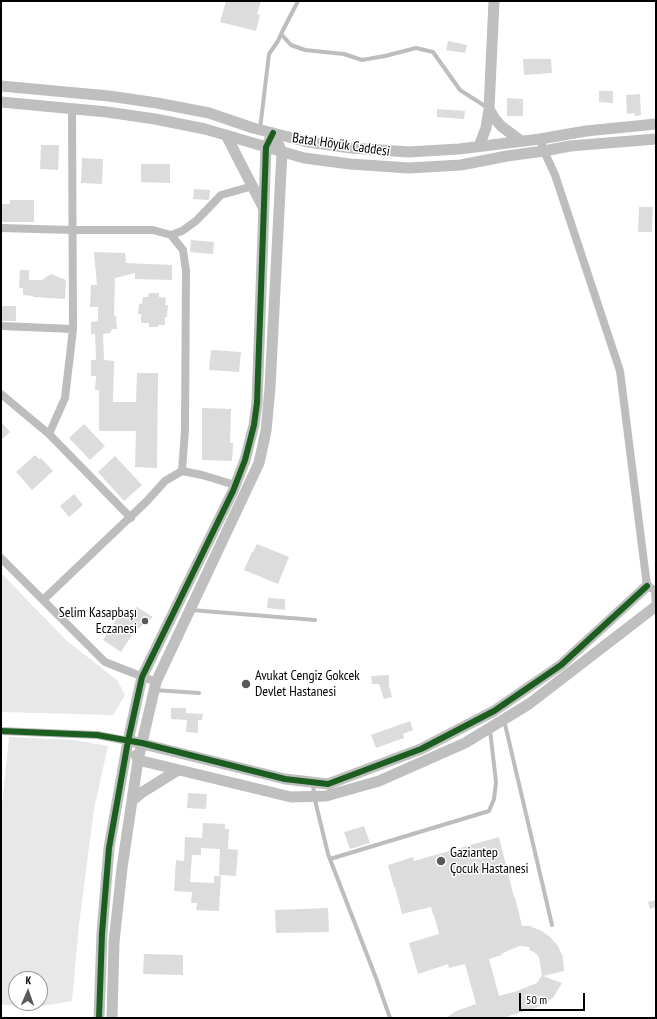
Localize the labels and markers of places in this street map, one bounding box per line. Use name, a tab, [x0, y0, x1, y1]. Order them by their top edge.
place label: Selim Kasapbaşı Eczanesi	[59, 605, 137, 638]
marker: Selim Kasapbaşı Eczanesi	[140, 616, 150, 626]
place label: Avukat Cengiz Gokcek Devlet Hastanesi	[255, 668, 360, 700]
marker: Avukat Cengiz Gokcek Devlet Hastanesi	[240, 678, 252, 690]
place label: Gaziantep Çocuk Hastanesi	[450, 845, 529, 878]
marker: Gaziantep Çocuk Hastanesi	[435, 855, 447, 867]

